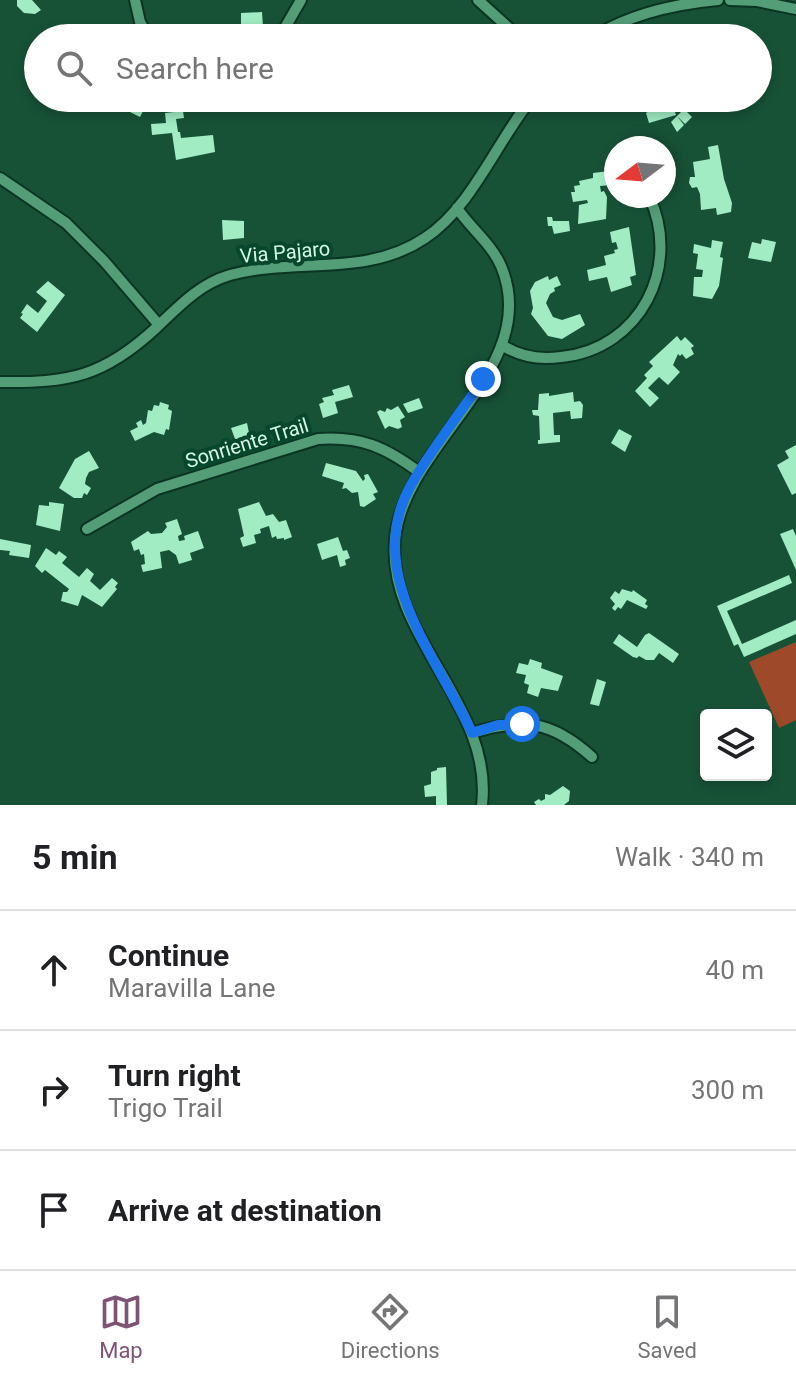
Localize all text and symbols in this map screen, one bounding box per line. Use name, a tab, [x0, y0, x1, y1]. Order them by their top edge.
search box	[24, 24, 772, 112]
icon: search	[52, 46, 96, 90]
text: Search here	[116, 51, 274, 86]
north arrow	[604, 136, 676, 208]
street label: Via Pajaro	[239, 236, 331, 268]
route end	[465, 361, 501, 397]
street label: Sonriente Trail	[183, 413, 311, 473]
route start	[504, 706, 540, 742]
map controls	[700, 709, 772, 781]
button: layers	[700, 709, 772, 781]
text: 5 min	[32, 837, 117, 877]
text: Walk · 340 m	[615, 842, 764, 872]
text: Continue	[108, 938, 229, 973]
icon: ahead	[32, 948, 76, 992]
text: 40 m	[706, 955, 764, 985]
text: Maravilla Lane	[108, 973, 276, 1003]
text: Turn right	[108, 1058, 241, 1093]
icon: right	[32, 1068, 76, 1112]
text: 300 m	[691, 1075, 764, 1105]
text: Trigo Trail	[108, 1093, 223, 1123]
icon: arrive	[32, 1188, 76, 1232]
text: Arrive at destination	[108, 1193, 382, 1228]
tab: Map	[99, 1290, 143, 1363]
tab: Directions	[341, 1290, 440, 1363]
tab: Saved	[638, 1290, 697, 1363]

